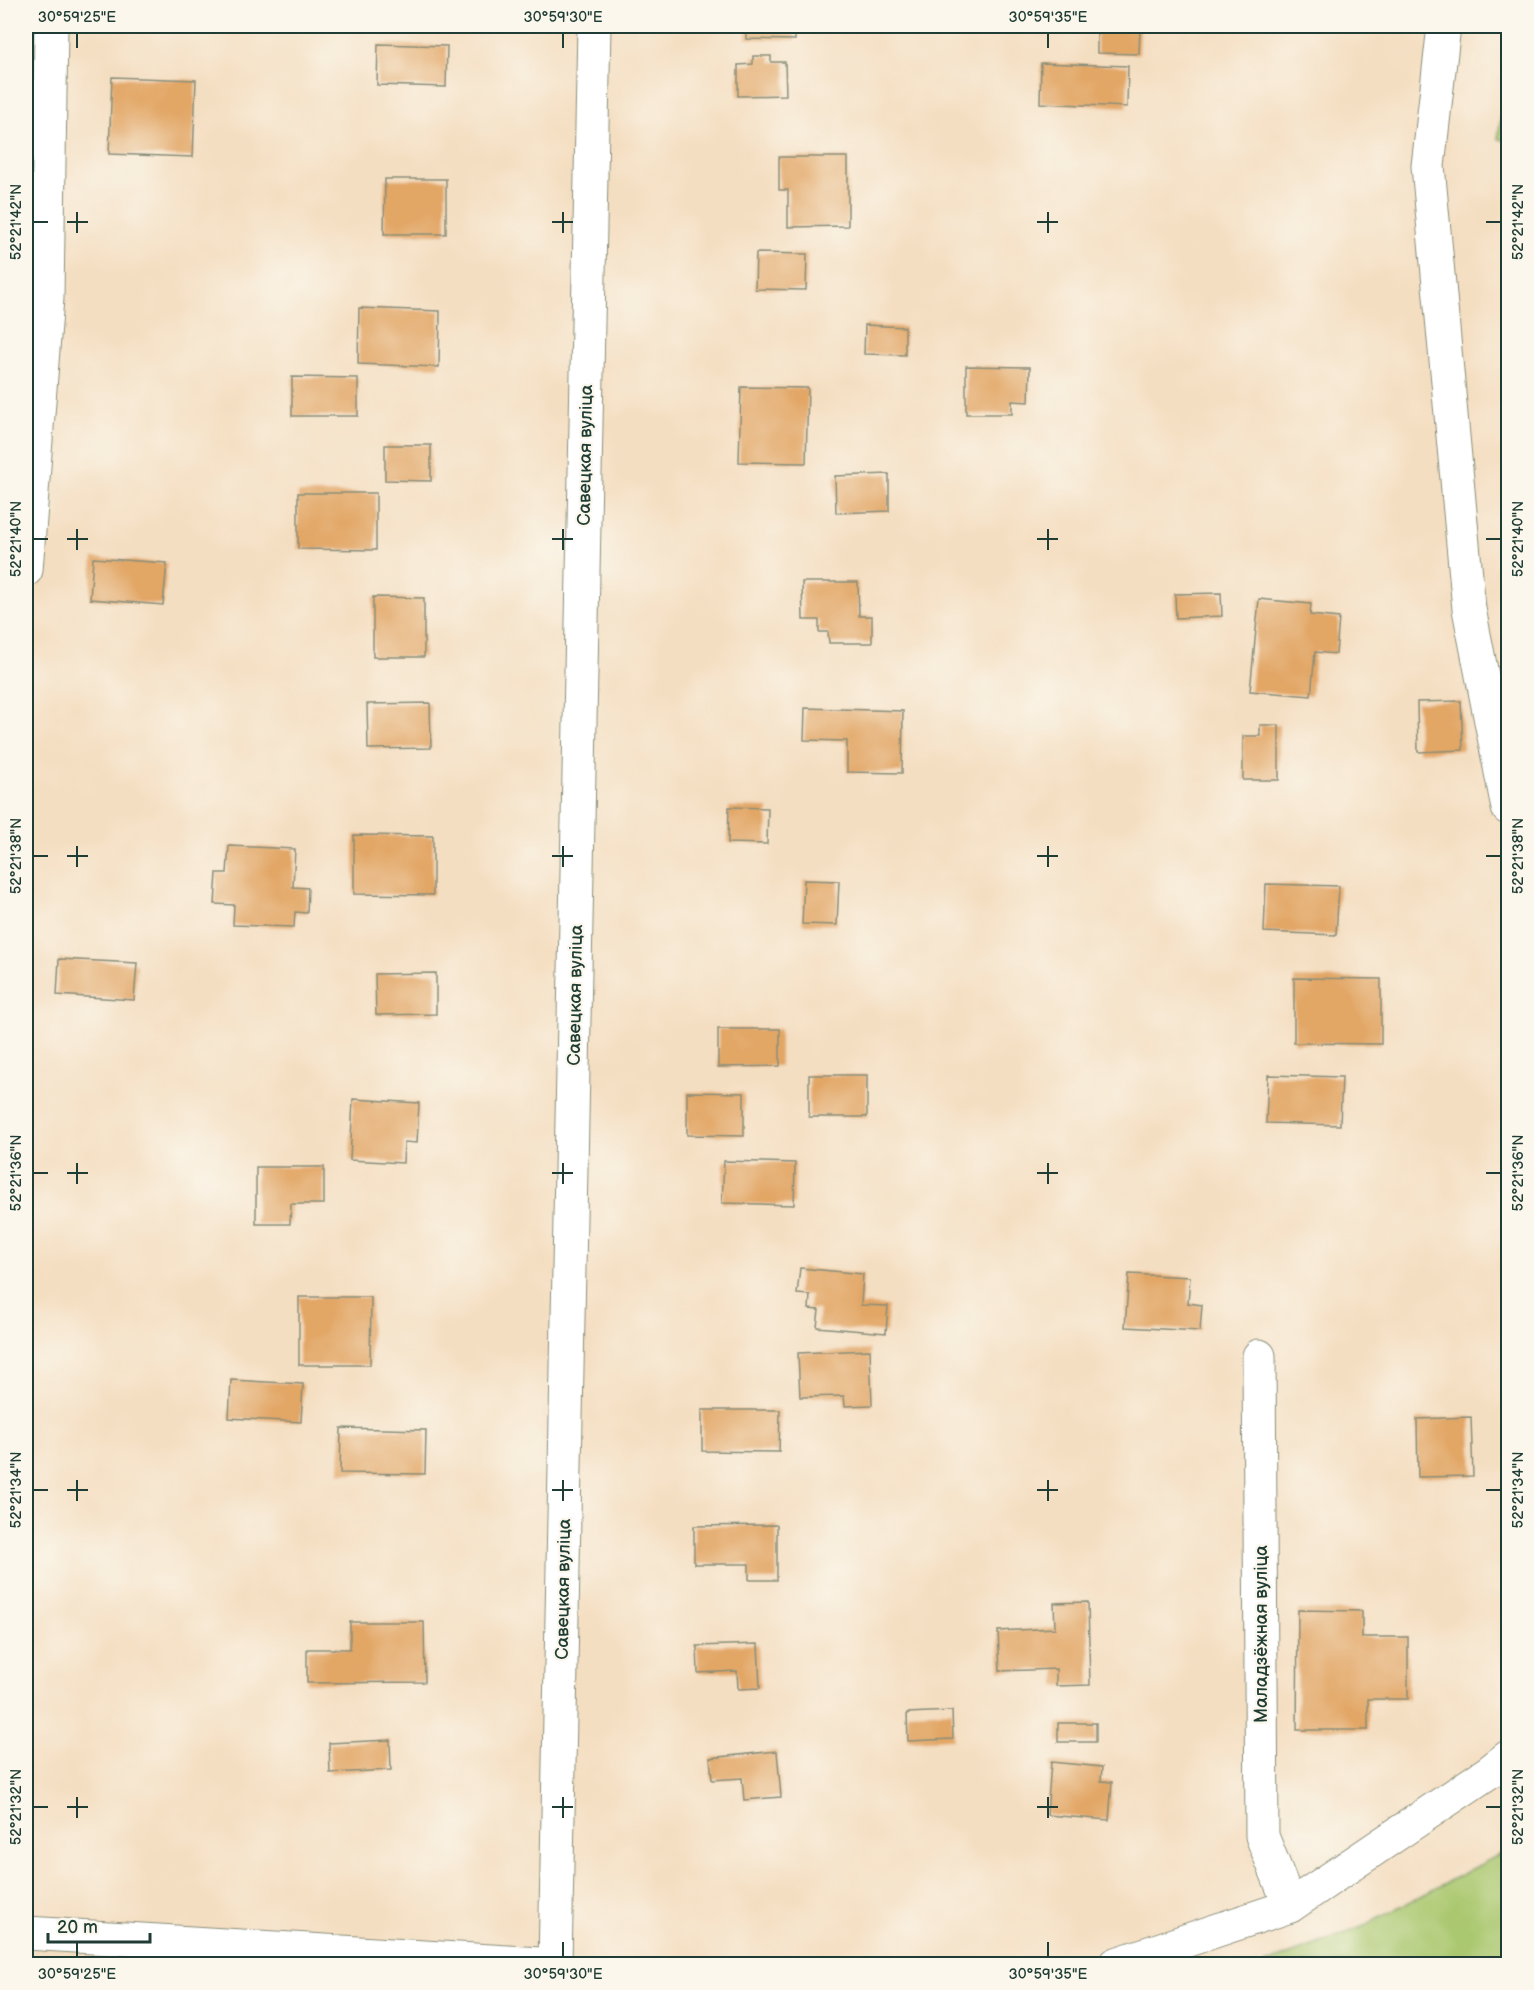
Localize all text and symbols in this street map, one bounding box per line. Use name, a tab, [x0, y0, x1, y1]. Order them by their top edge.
text: 30°59'25"E	[38, 8, 116, 27]
text: 30°59'30"E	[523, 8, 603, 27]
text: 30°59'35"E	[1009, 8, 1088, 27]
text: 52°21'42"N	[7, 184, 26, 260]
text: 52°21'42"N	[1509, 184, 1528, 260]
street label: Савецкая вуліца	[574, 384, 597, 526]
text: 52°21'40"N	[7, 501, 26, 577]
text: 52°21'40"N	[1509, 501, 1528, 577]
text: 52°21'38"N	[7, 818, 26, 894]
text: 52°21'38"N	[1509, 818, 1528, 894]
street label: Савецкая вуліца	[564, 924, 587, 1066]
text: 52°21'36"N	[7, 1135, 26, 1211]
text: 52°21'36"N	[1509, 1135, 1528, 1211]
text: 52°21'34"N	[7, 1452, 26, 1528]
text: 52°21'34"N	[1509, 1452, 1528, 1528]
street label: Савецкая вуліца	[552, 1518, 575, 1660]
street label: Маладзёжная вуліца	[1251, 1545, 1272, 1723]
text: 52°21'32"N	[7, 1769, 26, 1845]
text: 52°21'32"N	[1509, 1769, 1528, 1845]
scale bar	[48, 1906, 150, 1944]
text: 20 m	[57, 1917, 98, 1938]
text: 30°59'25"E	[38, 1965, 116, 1984]
text: 30°59'30"E	[523, 1965, 603, 1984]
text: 30°59'35"E	[1009, 1965, 1088, 1984]

